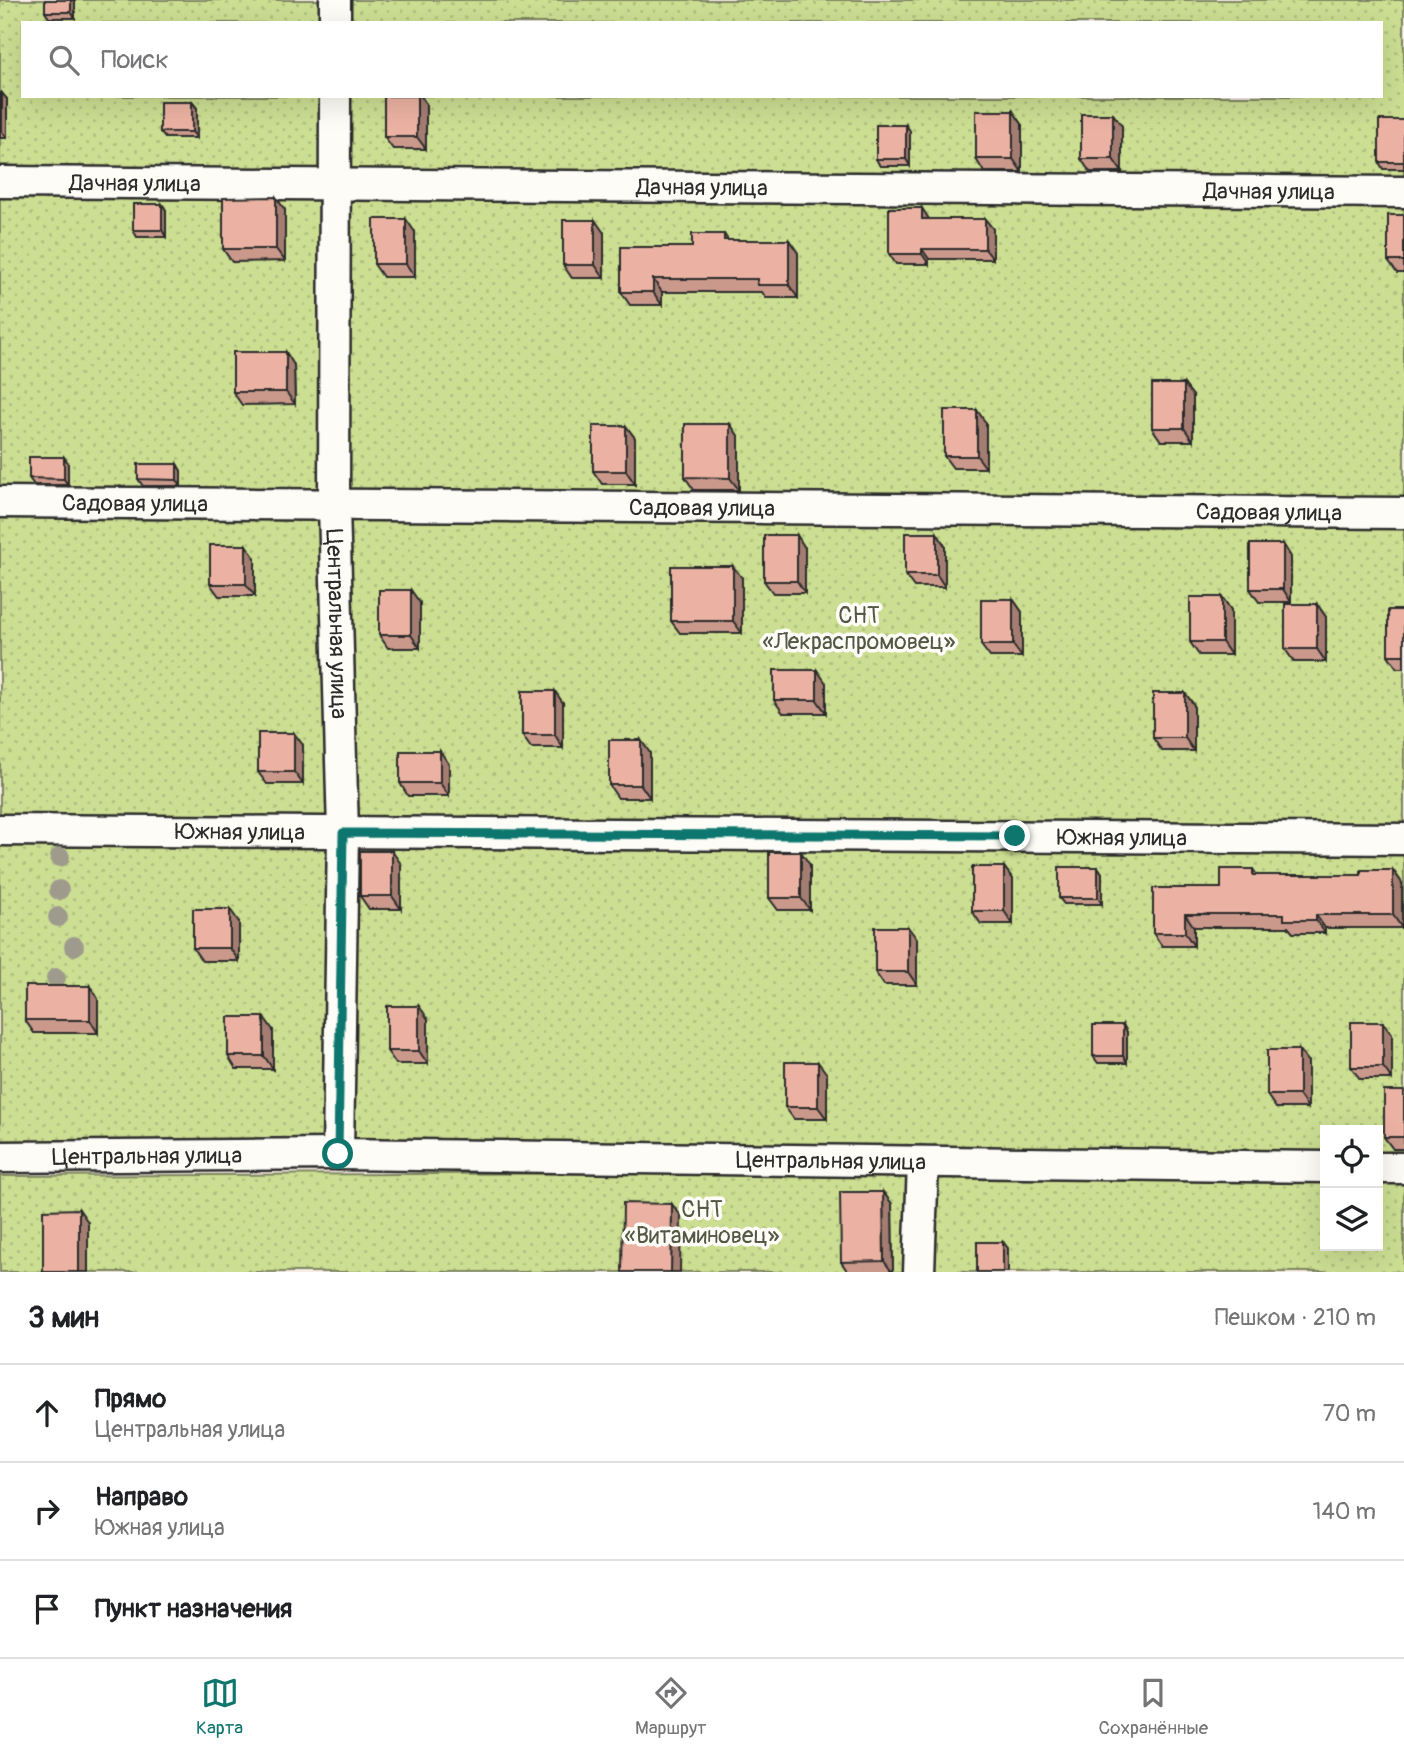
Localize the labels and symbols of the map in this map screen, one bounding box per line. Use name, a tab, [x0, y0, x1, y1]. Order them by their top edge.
street label: Дачная улица	[68, 168, 201, 198]
street label: Дачная улица	[635, 172, 768, 202]
street label: Дачная улица	[1202, 176, 1335, 206]
street label: Садовая улица	[62, 488, 208, 518]
street label: Садовая улица	[629, 492, 775, 523]
street label: Садовая улица	[1196, 497, 1342, 527]
street label: Центральная улица	[320, 528, 354, 719]
park label: СНТ «Лекраспромовец»	[763, 601, 956, 656]
street label: Южная улица	[175, 817, 305, 846]
route end	[999, 820, 1030, 851]
street label: Южная улица	[1057, 822, 1187, 852]
route start	[322, 1138, 353, 1169]
street label: Центральная улица	[52, 1140, 242, 1171]
street label: Центральная улица	[736, 1145, 926, 1176]
park label: СНТ «Витаминовец»	[625, 1195, 780, 1250]

